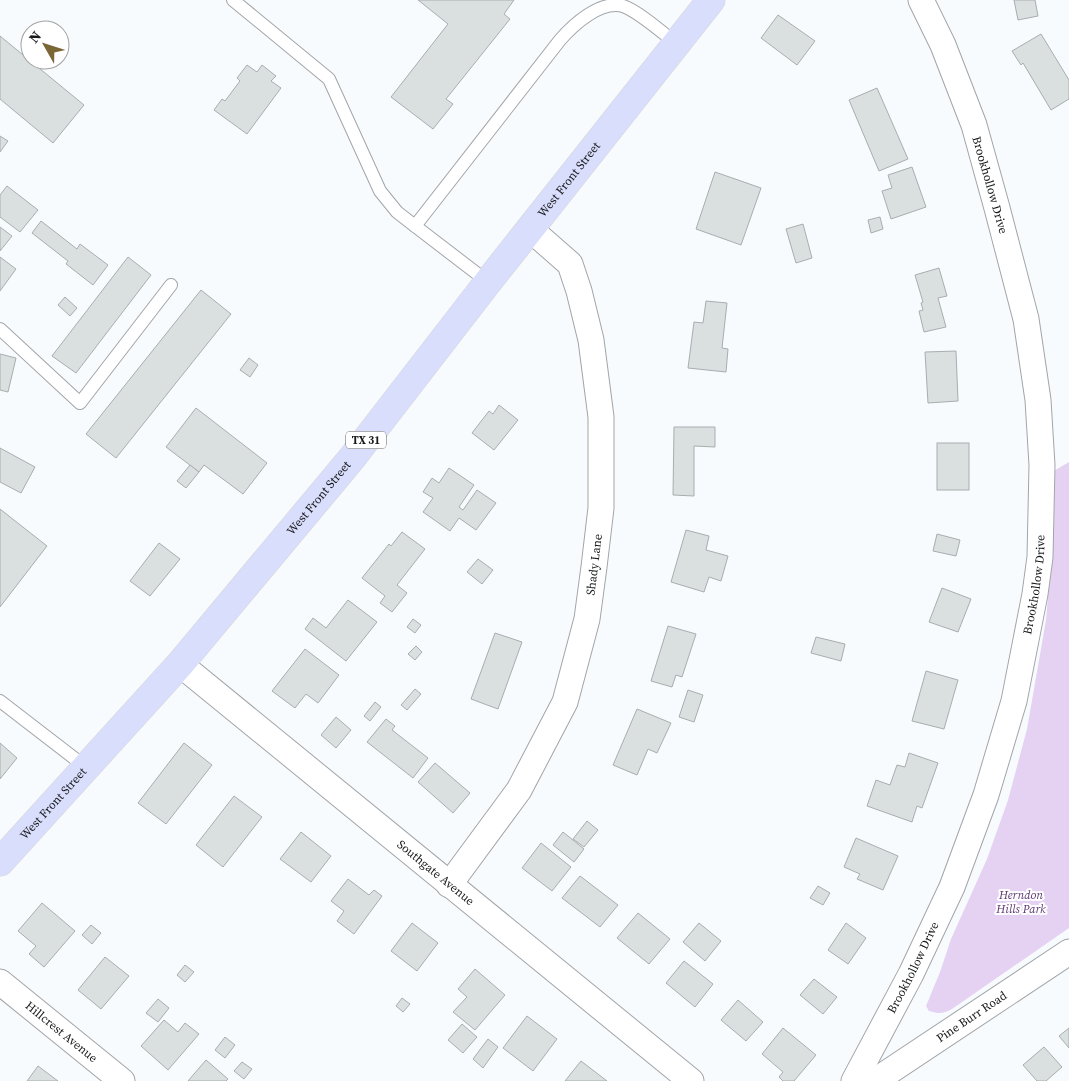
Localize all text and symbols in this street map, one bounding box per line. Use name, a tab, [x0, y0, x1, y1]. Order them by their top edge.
north arrow	[20, 20, 70, 70]
text: N	[24, 27, 46, 47]
street label: Brookhollow Drive	[968, 135, 1012, 235]
street label: West Front Street	[534, 138, 604, 221]
road number: TX 31	[346, 432, 386, 448]
street label: West Front Street	[283, 457, 354, 538]
street label: Shady Lane	[582, 533, 606, 596]
street label: Brookhollow Drive	[1019, 535, 1048, 636]
street label: West Front Street	[16, 764, 90, 843]
street label: Southgate Avenue	[394, 836, 478, 909]
park label: Herndon Hills Park	[995, 887, 1046, 917]
street label: Brookhollow Drive	[883, 919, 943, 1016]
street label: Pine Burr Road	[933, 987, 1010, 1046]
street label: Hillcrest Avenue	[22, 998, 101, 1066]

